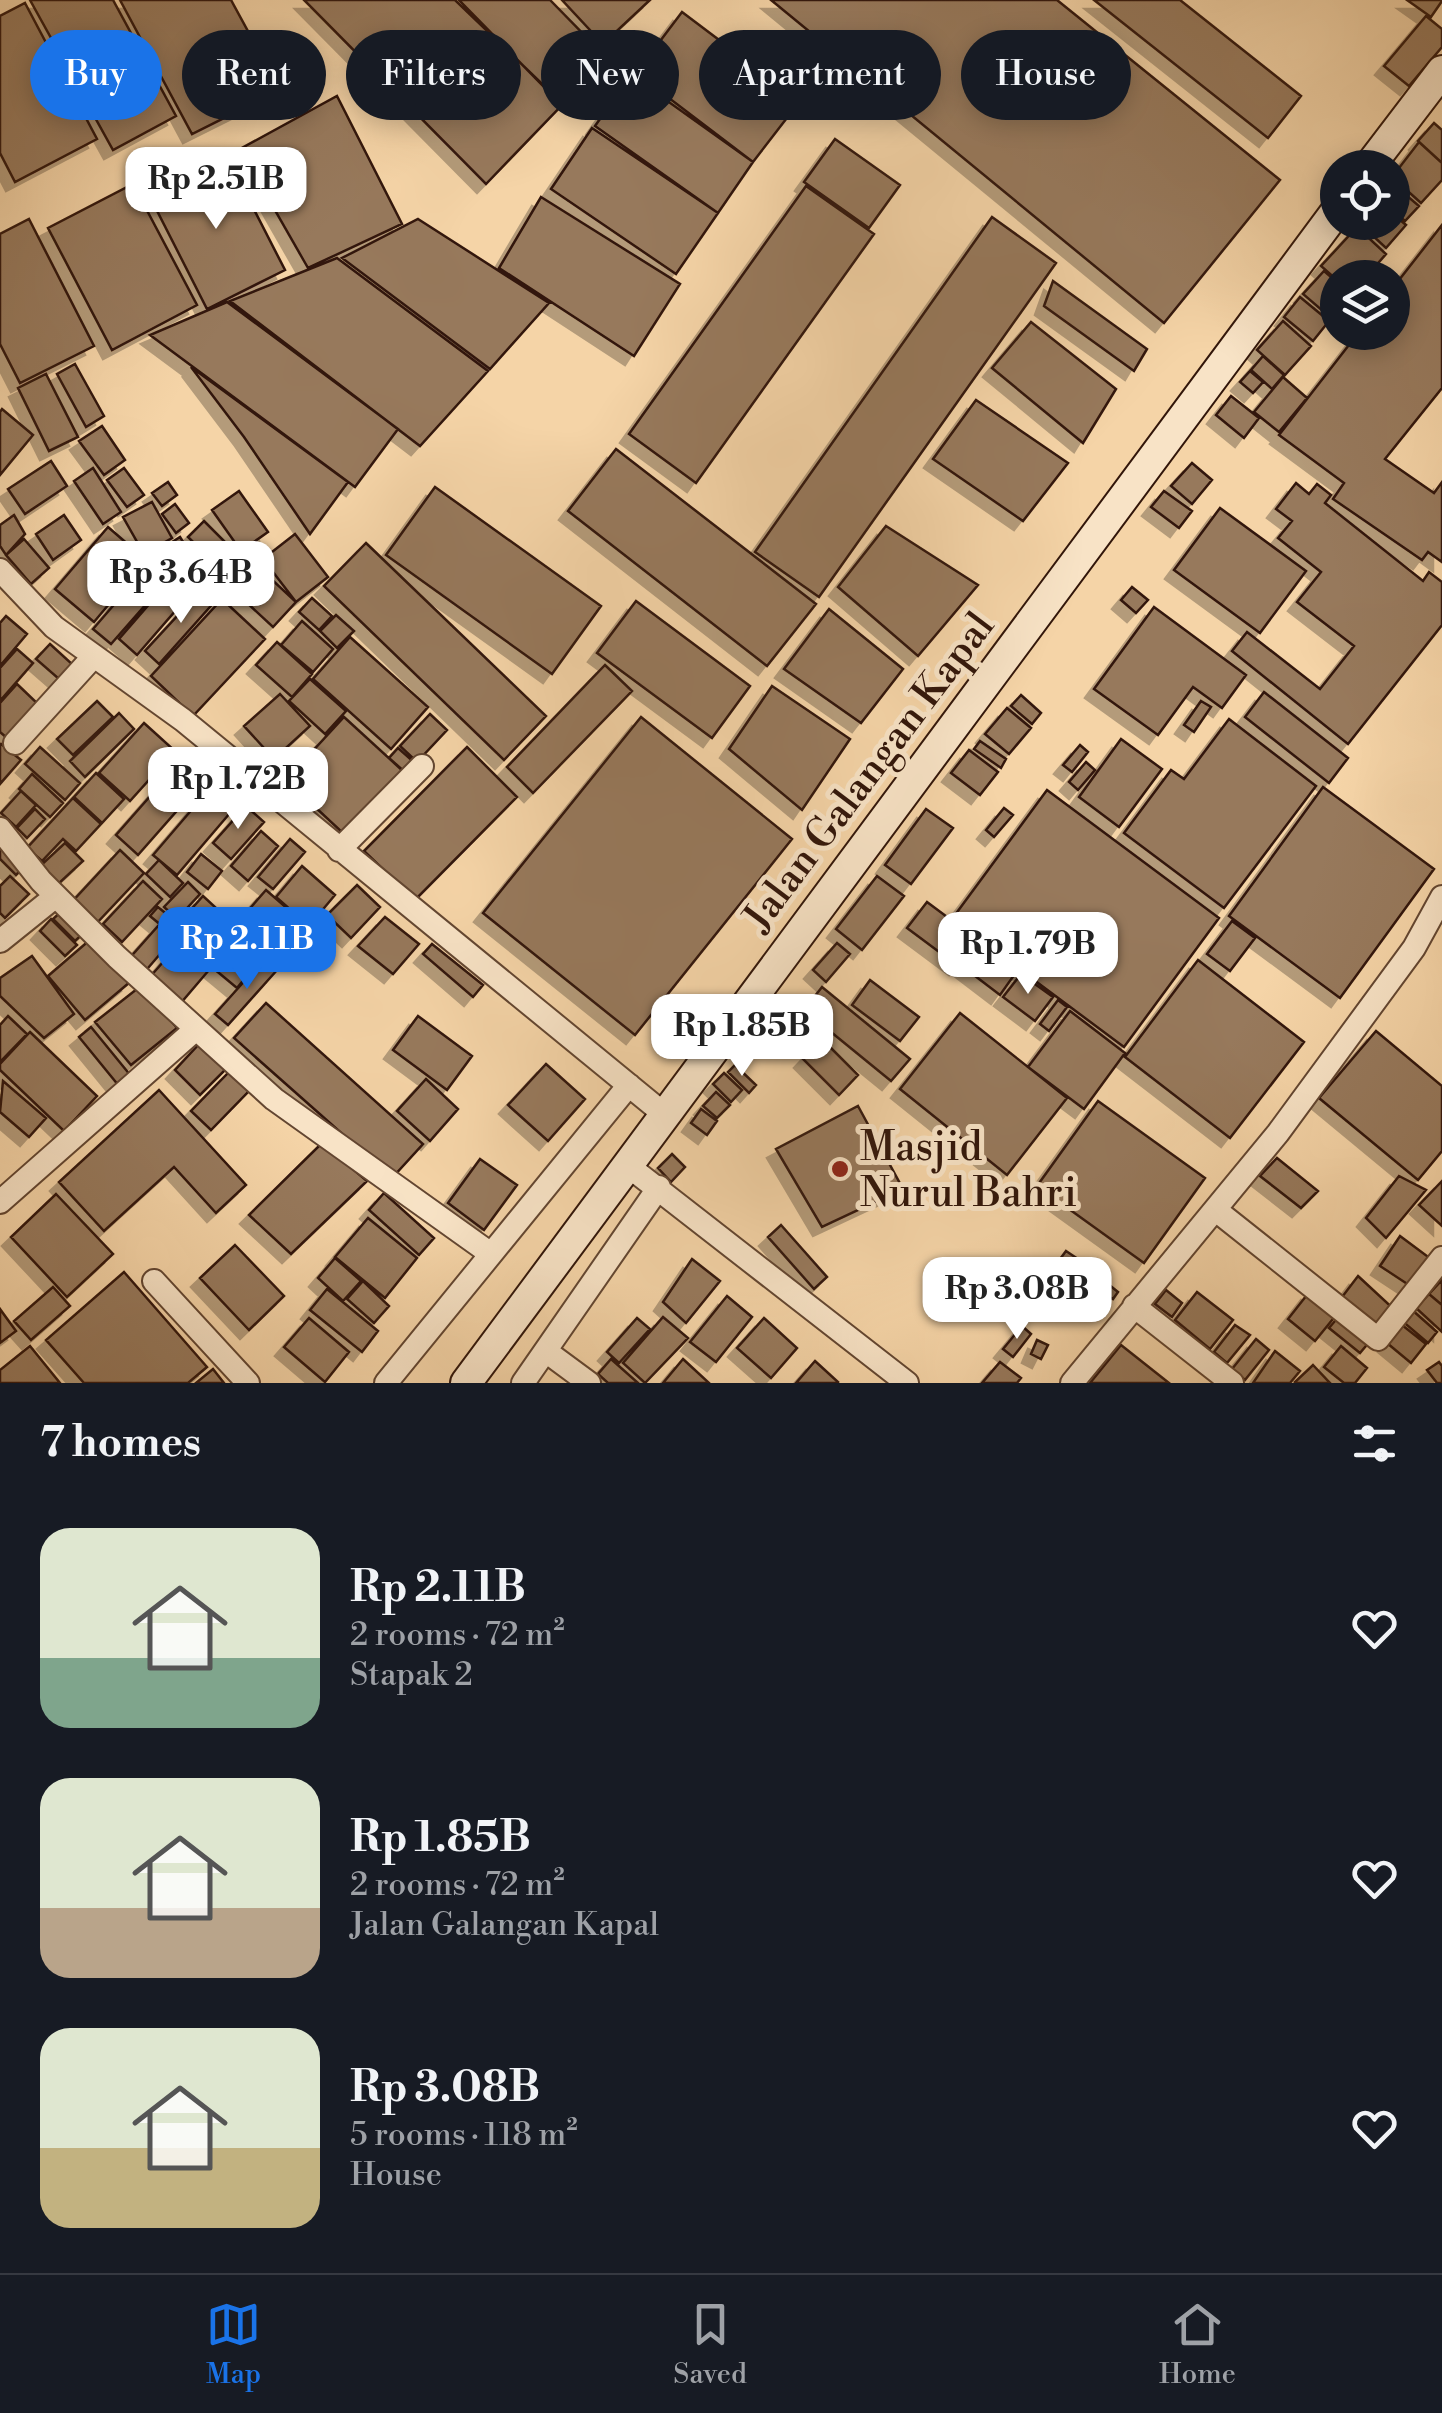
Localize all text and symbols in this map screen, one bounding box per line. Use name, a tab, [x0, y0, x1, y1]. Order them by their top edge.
chip: Buy	[30, 30, 162, 120]
chip: Rent	[182, 30, 326, 120]
chip: Filters	[346, 30, 521, 120]
chip: New	[541, 30, 679, 120]
chip: Apartment	[699, 30, 941, 120]
chip: House	[961, 30, 1131, 120]
pin: Rp 2.51B	[113, 147, 319, 232]
map controls	[1320, 150, 1410, 350]
button: locate	[1320, 150, 1410, 240]
text: Rp 2.51B	[147, 159, 285, 199]
button: layers	[1320, 260, 1410, 350]
pin: Rp 3.64B	[78, 541, 284, 626]
text: Rp 3.64B	[109, 553, 253, 593]
street label: Jalan Galangan Kapal	[732, 603, 1007, 944]
pin: Rp 1.72B	[135, 747, 341, 832]
text: Rp 1.72B	[170, 759, 306, 799]
pin: Rp 2.11B	[144, 907, 350, 992]
pin: Rp 1.79B	[925, 912, 1131, 997]
text: Rp 2.11B	[180, 919, 314, 959]
text: Rp 1.79B	[960, 924, 1096, 964]
pin: Rp 1.85B	[639, 994, 845, 1079]
text: Rp 1.85B	[673, 1006, 811, 1046]
place label: Masjid Nurul Bahri	[860, 1123, 1077, 1219]
marker: Masjid Nurul Bahri	[829, 1158, 851, 1180]
pin: Rp 3.08B	[914, 1257, 1120, 1342]
text: Rp 3.08B	[945, 1269, 1089, 1309]
icon: filters	[1347, 1416, 1402, 1471]
text: 7 homes	[40, 1417, 201, 1470]
text: Rp 2.11B	[350, 1562, 526, 1615]
icon: home	[120, 1568, 240, 1688]
icon: heart	[1347, 1601, 1402, 1656]
text: 2 rooms · 72 m²	[350, 1615, 565, 1655]
text: Stapak 2	[350, 1655, 473, 1695]
text: Rp 1.85B	[350, 1812, 531, 1865]
icon: home	[120, 1818, 240, 1938]
icon: heart	[1347, 1851, 1402, 1906]
text: 2 rooms · 72 m²	[350, 1865, 565, 1905]
text: Jalan Galangan Kapal	[350, 1905, 659, 1945]
text: Rp 3.08B	[350, 2062, 540, 2115]
icon: home	[120, 2068, 240, 2188]
icon: heart	[1347, 2101, 1402, 2156]
text: 5 rooms · 118 m²	[350, 2115, 578, 2155]
text: House	[350, 2155, 442, 2195]
tab: Map	[206, 2297, 261, 2392]
tab: Saved	[673, 2297, 747, 2392]
tab: Home	[1159, 2297, 1236, 2392]

